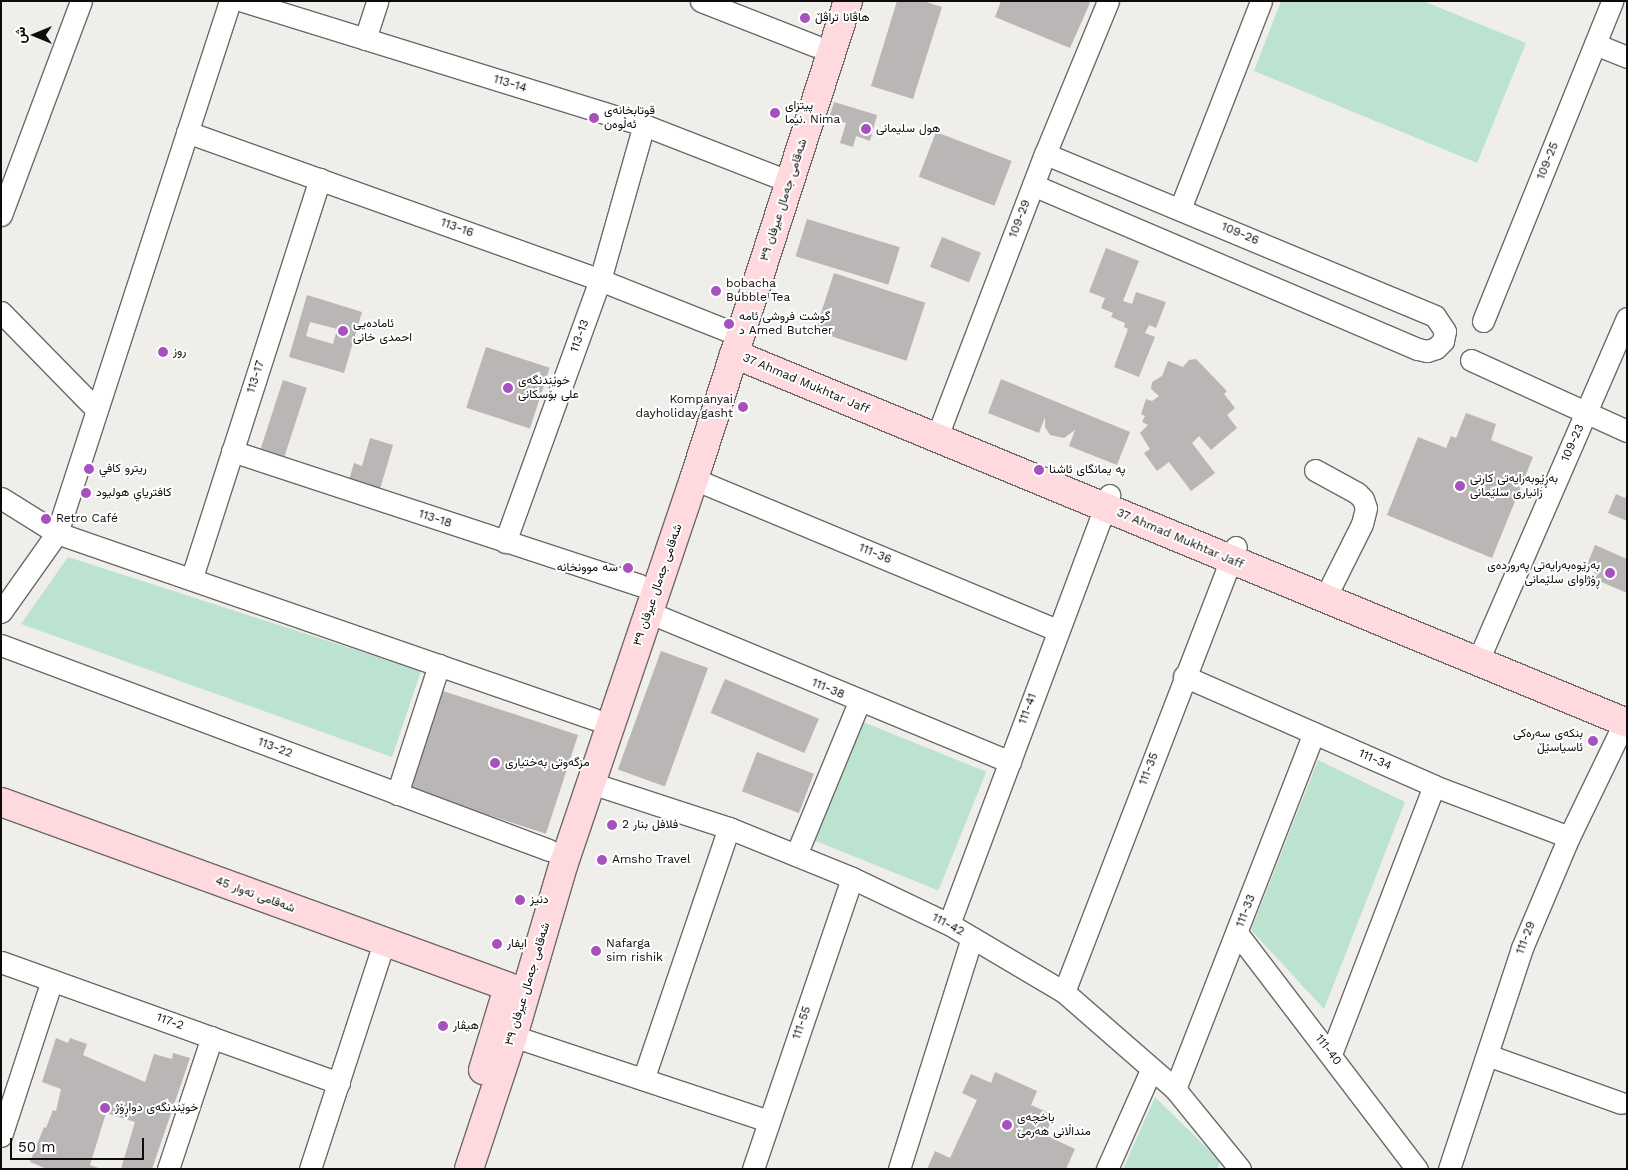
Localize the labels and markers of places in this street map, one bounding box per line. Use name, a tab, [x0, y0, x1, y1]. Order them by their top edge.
place label: هاڤانا تراڤڵ	[815, 11, 870, 25]
marker: هاڤانا تراڤڵ	[799, 12, 811, 24]
place label: پیتزای نیما. Nima	[785, 99, 840, 127]
place label: قوتابخانەی ئەڵوەن	[604, 104, 655, 132]
marker: پیتزای نیما. Nima	[769, 107, 781, 119]
marker: قوتابخانەی ئەڵوەن	[588, 112, 600, 124]
place label: هول سليمانى	[876, 122, 940, 136]
marker: هول سليمانى	[860, 123, 872, 135]
place label: bobacha Bubble Tea	[726, 277, 791, 305]
marker: bobacha Bubble Tea	[710, 285, 722, 297]
place label: گوشت فروشی ئامه د Amed Butcher	[739, 310, 833, 338]
place label: ئامادەیی احمدی خانی	[353, 317, 412, 345]
marker: گوشت فروشی ئامه د Amed Butcher	[723, 318, 735, 330]
marker: ئامادەیی احمدی خانی	[337, 325, 349, 337]
place label: روز	[173, 345, 186, 359]
marker: روز	[157, 346, 169, 358]
place label: خوێندنگەی علی بۆسکانی	[518, 374, 579, 402]
marker: خوێندنگەی علی بۆسکانی	[502, 382, 514, 394]
place label: Kompanyai dayholiday gasht	[635, 393, 733, 421]
marker: Kompanyai dayholiday gasht	[737, 401, 749, 413]
place label: ريترو كافي	[99, 462, 147, 476]
marker: ريترو كافي	[83, 463, 95, 475]
place label: په یمانگای ئاشنا	[1049, 463, 1126, 477]
marker: په یمانگای ئاشنا	[1033, 464, 1045, 476]
place label: بەڕێوبەرایەتی کارتی زانیاری سلێمانی	[1470, 472, 1558, 500]
marker: بەڕێوبەرایەتی کارتی زانیاری سلێمانی	[1454, 480, 1466, 492]
place label: كافترياي هوليود	[96, 486, 172, 500]
marker: كافترياي هوليود	[80, 487, 92, 499]
place label: Retro Café	[56, 512, 118, 526]
marker: Retro Café	[40, 513, 52, 525]
place label: بەڕێوەبەرایەتی پەروردەی ڕۆژاوای سلێمانی	[1487, 559, 1600, 587]
place label: سه موونخانه	[557, 561, 618, 575]
marker: سه موونخانه	[622, 562, 634, 574]
marker: بەڕێوەبەرایەتی پەروردەی ڕۆژاوای سلێمانی	[1604, 567, 1616, 579]
place label: بنکەی سەرەکی ئاسیاسێڵ	[1513, 727, 1583, 755]
marker: بنکەی سەرەکی ئاسیاسێڵ	[1587, 735, 1599, 747]
place label: مزگەوتی بەختیاری	[505, 756, 590, 770]
marker: مزگەوتی بەختیاری	[489, 757, 501, 769]
place label: فلافل بنار 2	[622, 818, 678, 832]
marker: فلافل بنار 2	[606, 819, 618, 831]
place label: Amsho Travel	[612, 853, 691, 867]
marker: Amsho Travel	[596, 854, 608, 866]
place label: دنيز	[530, 893, 549, 907]
marker: دنيز	[514, 894, 526, 906]
place label: ايفار	[507, 937, 527, 951]
place label: Nafarga sim rishik	[606, 937, 663, 965]
marker: ايفار	[491, 938, 503, 950]
marker: Nafarga sim rishik	[590, 945, 602, 957]
place label: هيڤار	[453, 1019, 479, 1033]
marker: هيڤار	[437, 1020, 449, 1032]
place label: خوێندنگەی دواڕۆژ	[115, 1101, 198, 1115]
marker: خوێندنگەی دواڕۆژ	[99, 1102, 111, 1114]
place label: باخچەی منداڵانی هەرمێ	[1017, 1111, 1091, 1139]
marker: باخچەی منداڵانی هەرمێ	[1001, 1119, 1013, 1131]

